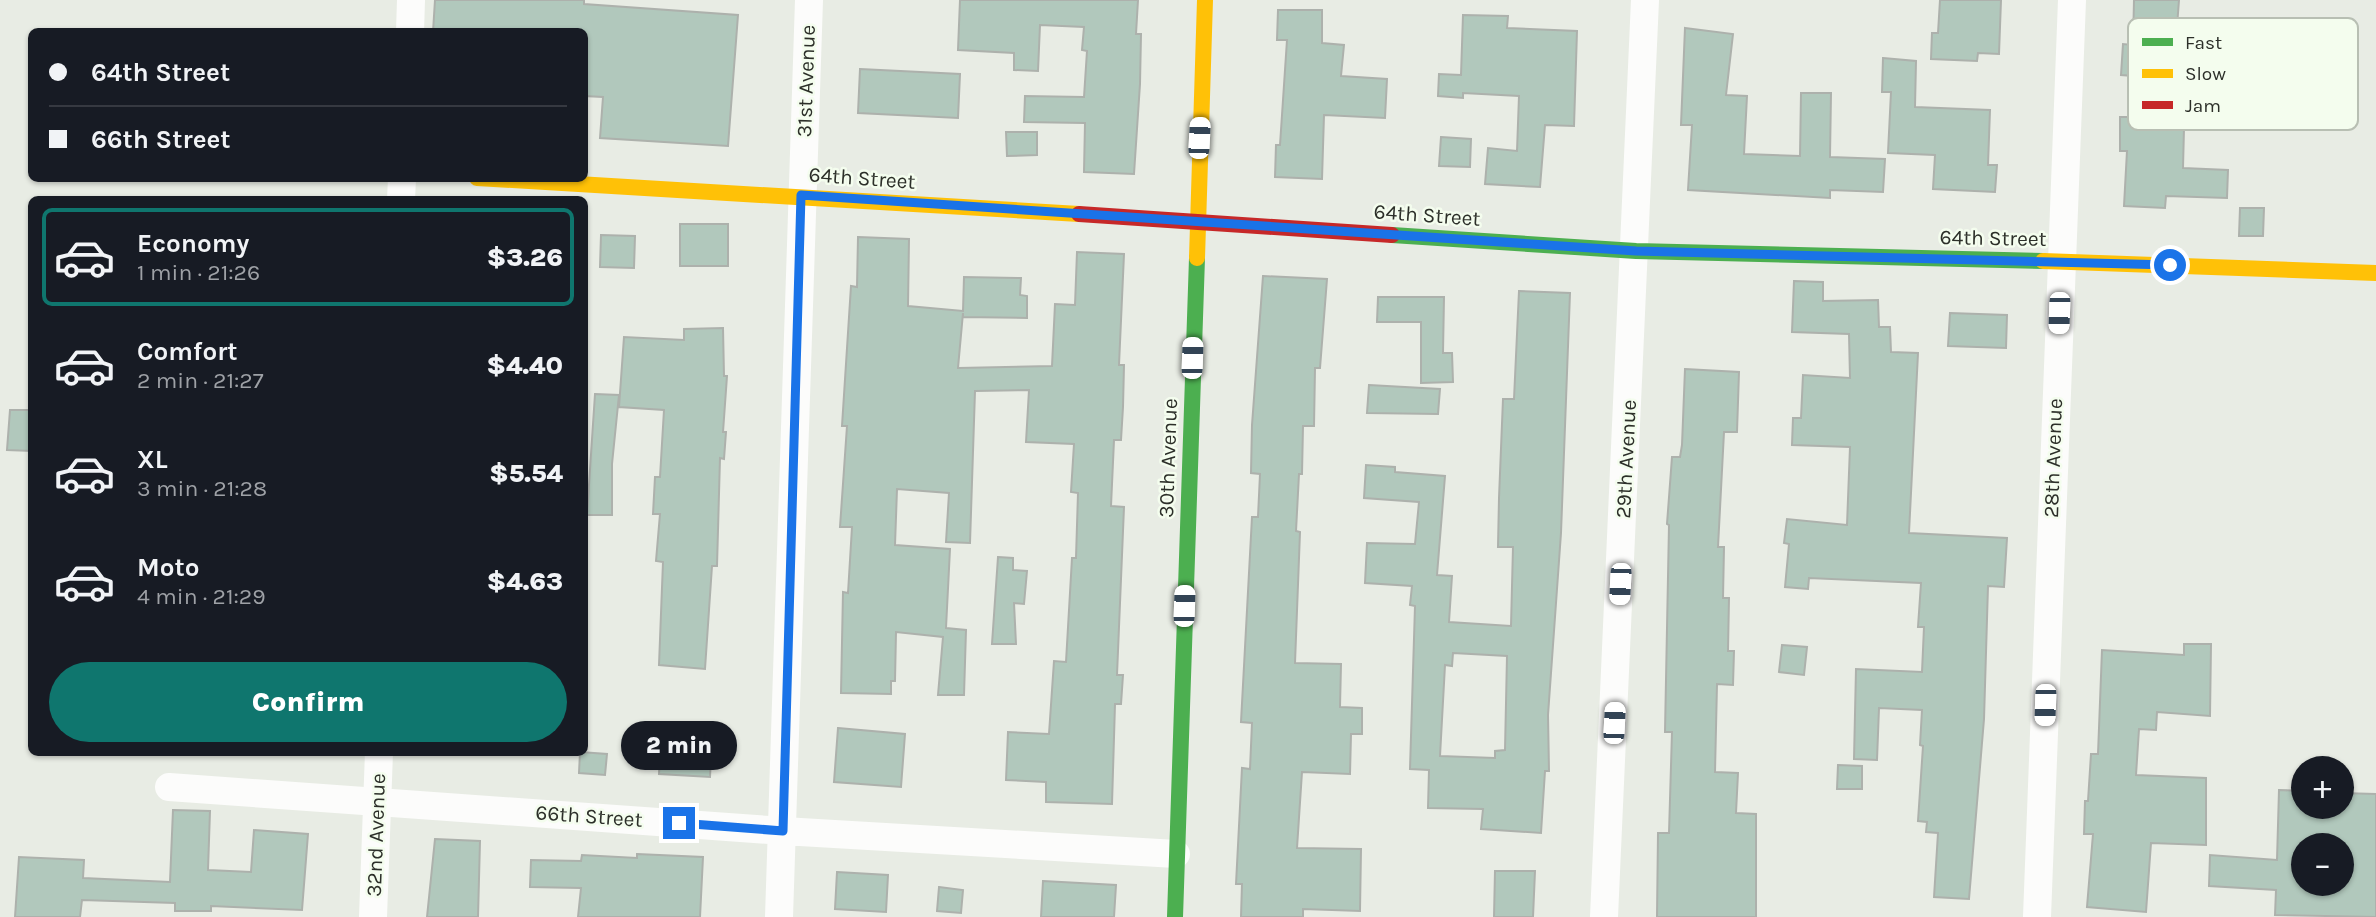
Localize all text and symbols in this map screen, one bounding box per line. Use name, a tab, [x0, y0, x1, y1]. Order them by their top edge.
legend	[2128, 18, 2358, 130]
street label: 31st Avenue	[792, 24, 820, 138]
text: Fast	[2185, 32, 2222, 54]
text: 64th Street	[91, 57, 230, 88]
text: Slow	[2185, 63, 2226, 85]
text: Jam	[2185, 95, 2221, 117]
car	[1188, 116, 1211, 160]
text: 66th Street	[91, 124, 230, 155]
street label: 64th Street	[808, 162, 916, 194]
street label: 64th Street	[1373, 199, 1481, 231]
street label: 64th Street	[1939, 225, 2047, 251]
icon: car	[53, 226, 116, 289]
text: Economy	[137, 228, 249, 259]
text: $3.26	[487, 242, 563, 273]
route start	[2154, 249, 2186, 281]
text: 1 min · 21:26	[137, 259, 260, 286]
car	[2048, 292, 2071, 334]
icon: car	[53, 334, 116, 397]
text: Comfort	[137, 336, 238, 367]
car	[1181, 337, 1204, 379]
text: $4.40	[486, 350, 563, 381]
text: 2 min · 21:27	[137, 367, 263, 394]
street label: 30th Avenue	[1154, 398, 1182, 518]
street label: 28th Avenue	[2039, 398, 2067, 518]
street label: 29th Avenue	[1611, 399, 1641, 519]
icon: car	[53, 442, 116, 505]
text: XL	[137, 444, 168, 475]
text: $5.54	[489, 458, 563, 489]
text: 3 min · 21:28	[137, 475, 267, 502]
icon: car	[53, 550, 116, 613]
text: Moto	[137, 552, 199, 583]
car	[1609, 562, 1632, 606]
text: $4.63	[487, 566, 563, 597]
text: 4 min · 21:29	[137, 583, 266, 610]
car	[1173, 585, 1196, 627]
button: Confirm	[49, 662, 567, 742]
car	[2034, 684, 2057, 726]
car	[1603, 701, 1626, 745]
callout: 2 min	[621, 722, 737, 770]
text: 2 min	[646, 732, 712, 759]
map controls	[2291, 756, 2354, 896]
button: +	[2291, 756, 2354, 819]
street label: 32nd Avenue	[362, 773, 390, 897]
street label: 66th Street	[535, 800, 643, 832]
route end	[663, 807, 695, 839]
button: −	[2291, 833, 2354, 896]

